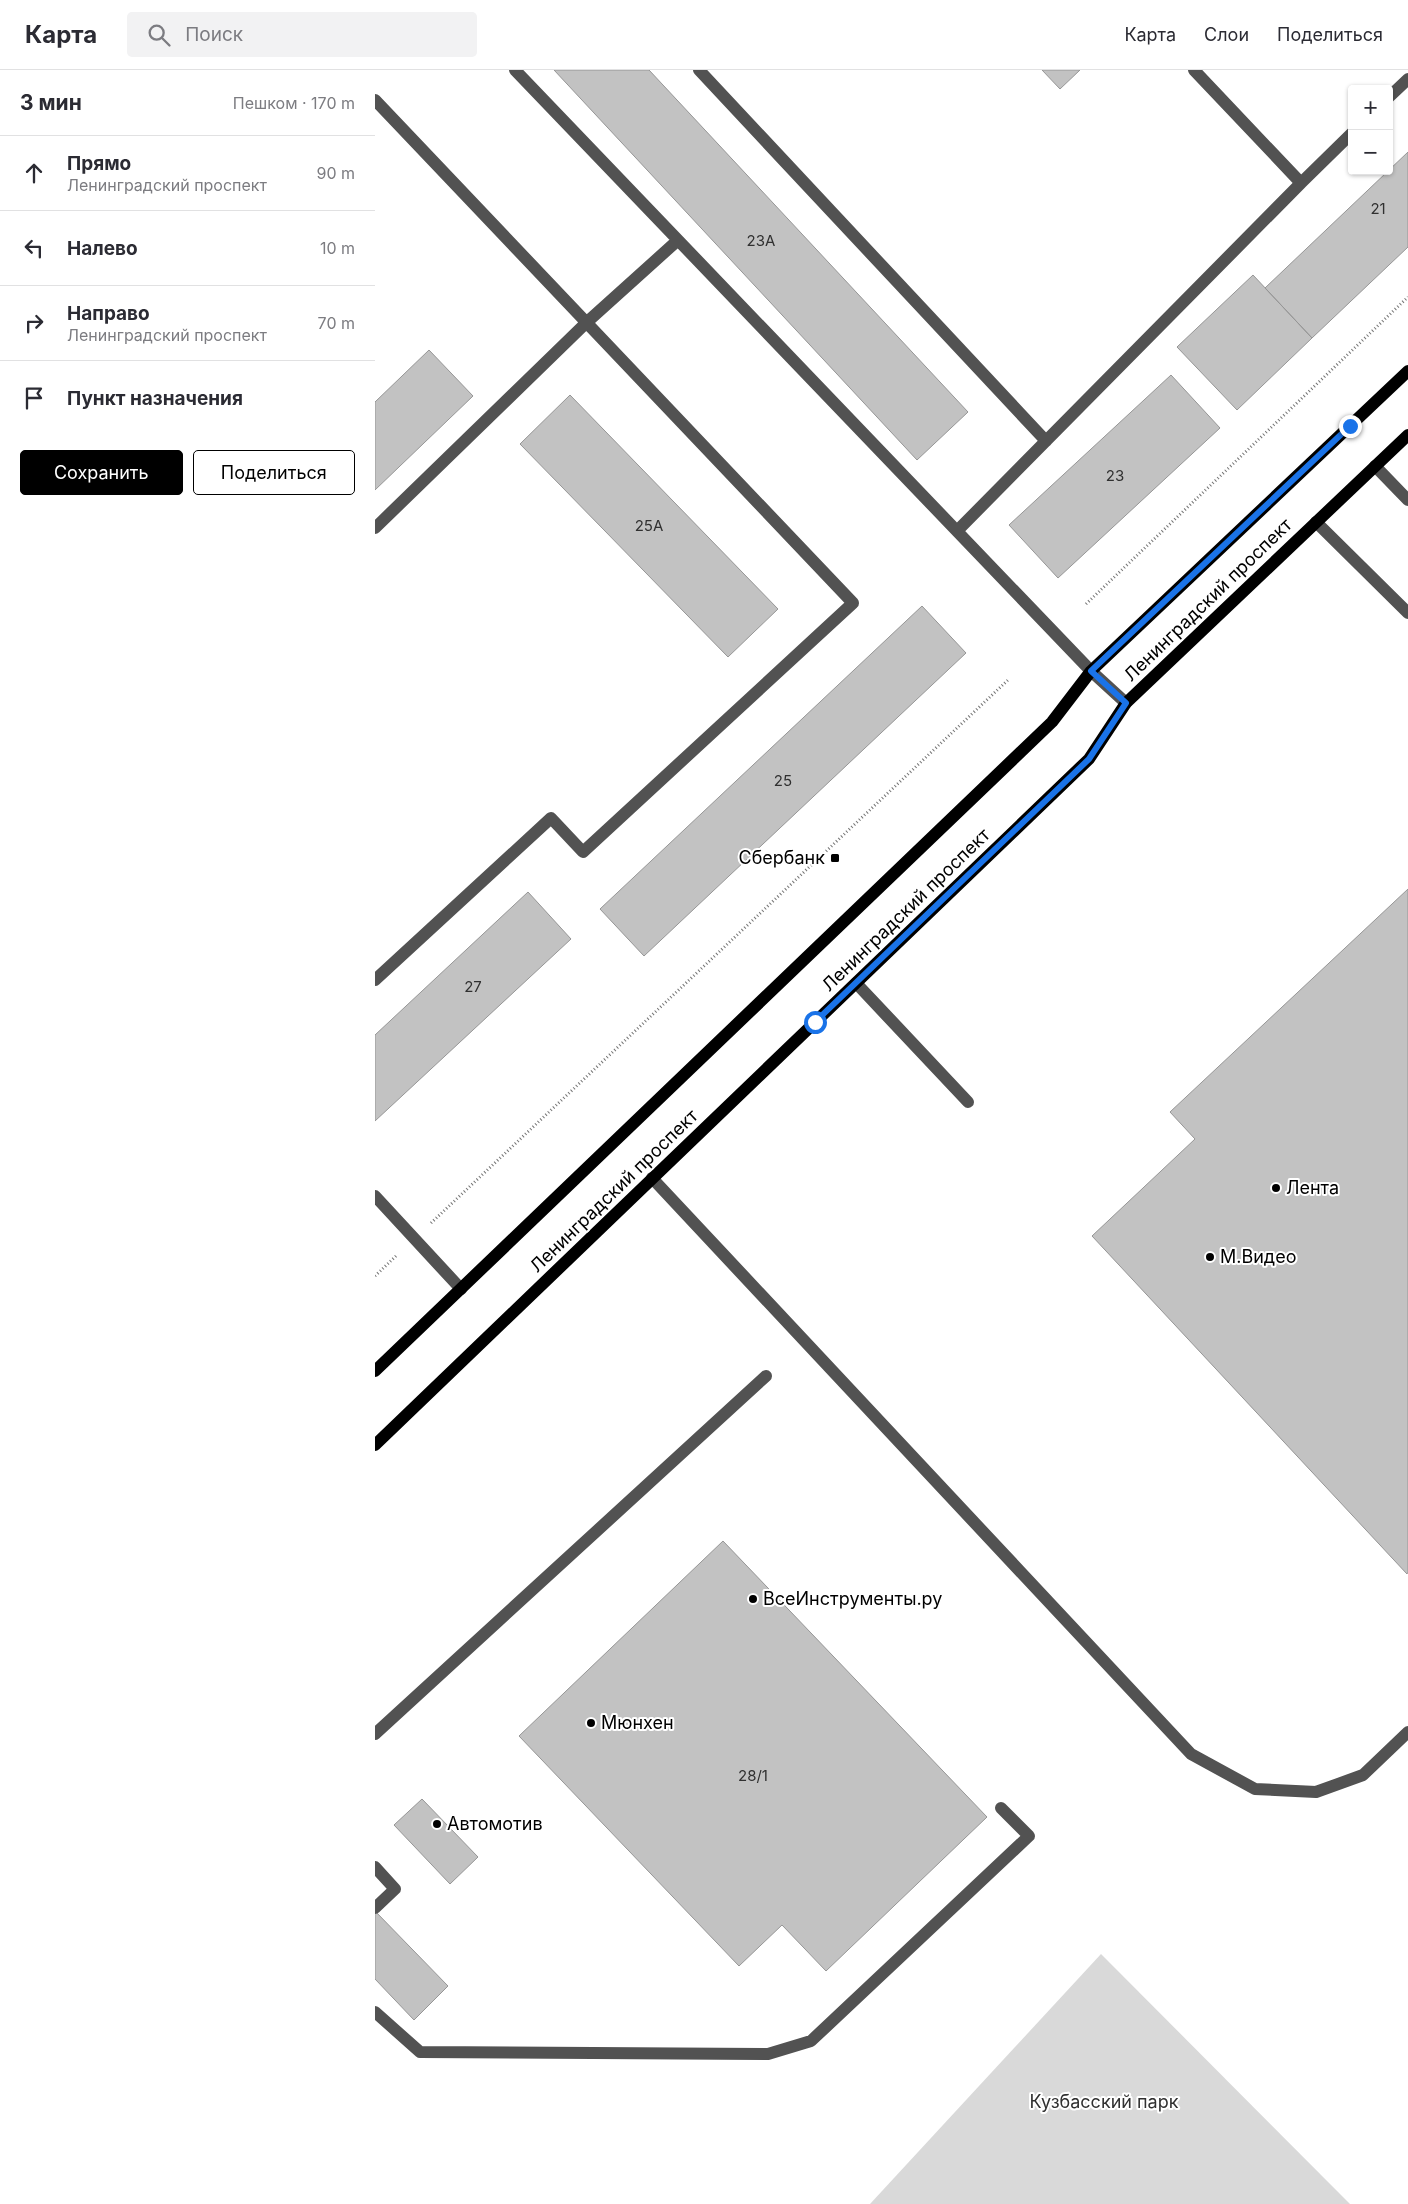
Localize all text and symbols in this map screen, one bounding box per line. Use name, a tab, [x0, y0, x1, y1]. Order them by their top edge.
search box	[127, 12, 477, 57]
text: Карта	[25, 20, 97, 49]
icon: search	[145, 21, 173, 49]
text: Поиск	[185, 23, 243, 46]
text: Карта	[1124, 24, 1176, 45]
text: Слои	[1204, 24, 1249, 45]
text: Поделиться	[1277, 24, 1383, 45]
map controls	[1348, 85, 1393, 175]
button: +	[1348, 85, 1393, 130]
text: 3 мин	[20, 90, 82, 115]
text: Пешком · 170 m	[233, 93, 355, 113]
button: −	[1348, 130, 1393, 175]
text: Прямо	[67, 152, 131, 175]
icon: ahead	[20, 159, 48, 187]
text: 90 m	[316, 163, 355, 183]
text: Ленинградский проспект	[67, 175, 267, 195]
house number: 21	[1370, 199, 1386, 218]
house number: 23А	[747, 231, 775, 250]
icon: left	[20, 234, 48, 262]
text: Налево	[67, 237, 138, 260]
text: 10 m	[320, 238, 355, 258]
text: Направо	[67, 302, 150, 325]
icon: right	[20, 309, 48, 337]
text: 70 m	[318, 313, 355, 333]
text: Ленинградский проспект	[67, 325, 267, 345]
icon: arrive	[20, 384, 48, 412]
text: Пункт назначения	[67, 387, 243, 410]
route end	[1339, 415, 1362, 438]
button: Сохранить	[20, 450, 183, 495]
button: Поделиться	[193, 450, 355, 495]
house number: 23	[1106, 466, 1124, 485]
street label: Ленинградский проспект	[1119, 514, 1296, 685]
house number: 25А	[635, 516, 663, 535]
house number: 25	[774, 771, 792, 790]
street label: Ленинградский проспект	[817, 824, 994, 995]
place label: Сбербанк	[739, 847, 825, 868]
marker: Сбербанк	[829, 852, 841, 864]
house number: 27	[464, 977, 482, 996]
route start	[804, 1011, 827, 1034]
street label: Ленинградский проспект	[525, 1105, 702, 1276]
place label: Лента	[1286, 1177, 1339, 1198]
marker: Лента	[1270, 1182, 1282, 1194]
place label: М.Видео	[1220, 1246, 1296, 1267]
marker: М.Видео	[1204, 1251, 1216, 1263]
place label: ВсеИнструменты.ру	[763, 1588, 942, 1609]
marker: ВсеИнструменты.ру	[747, 1593, 759, 1605]
place label: Мюнхен	[601, 1712, 674, 1733]
marker: Мюнхен	[585, 1717, 597, 1729]
house number: 28/1	[738, 1766, 768, 1785]
place label: Автомотив	[447, 1813, 543, 1834]
marker: Автомотив	[431, 1818, 443, 1830]
park label: Кузбасский парк	[1030, 2091, 1179, 2112]

